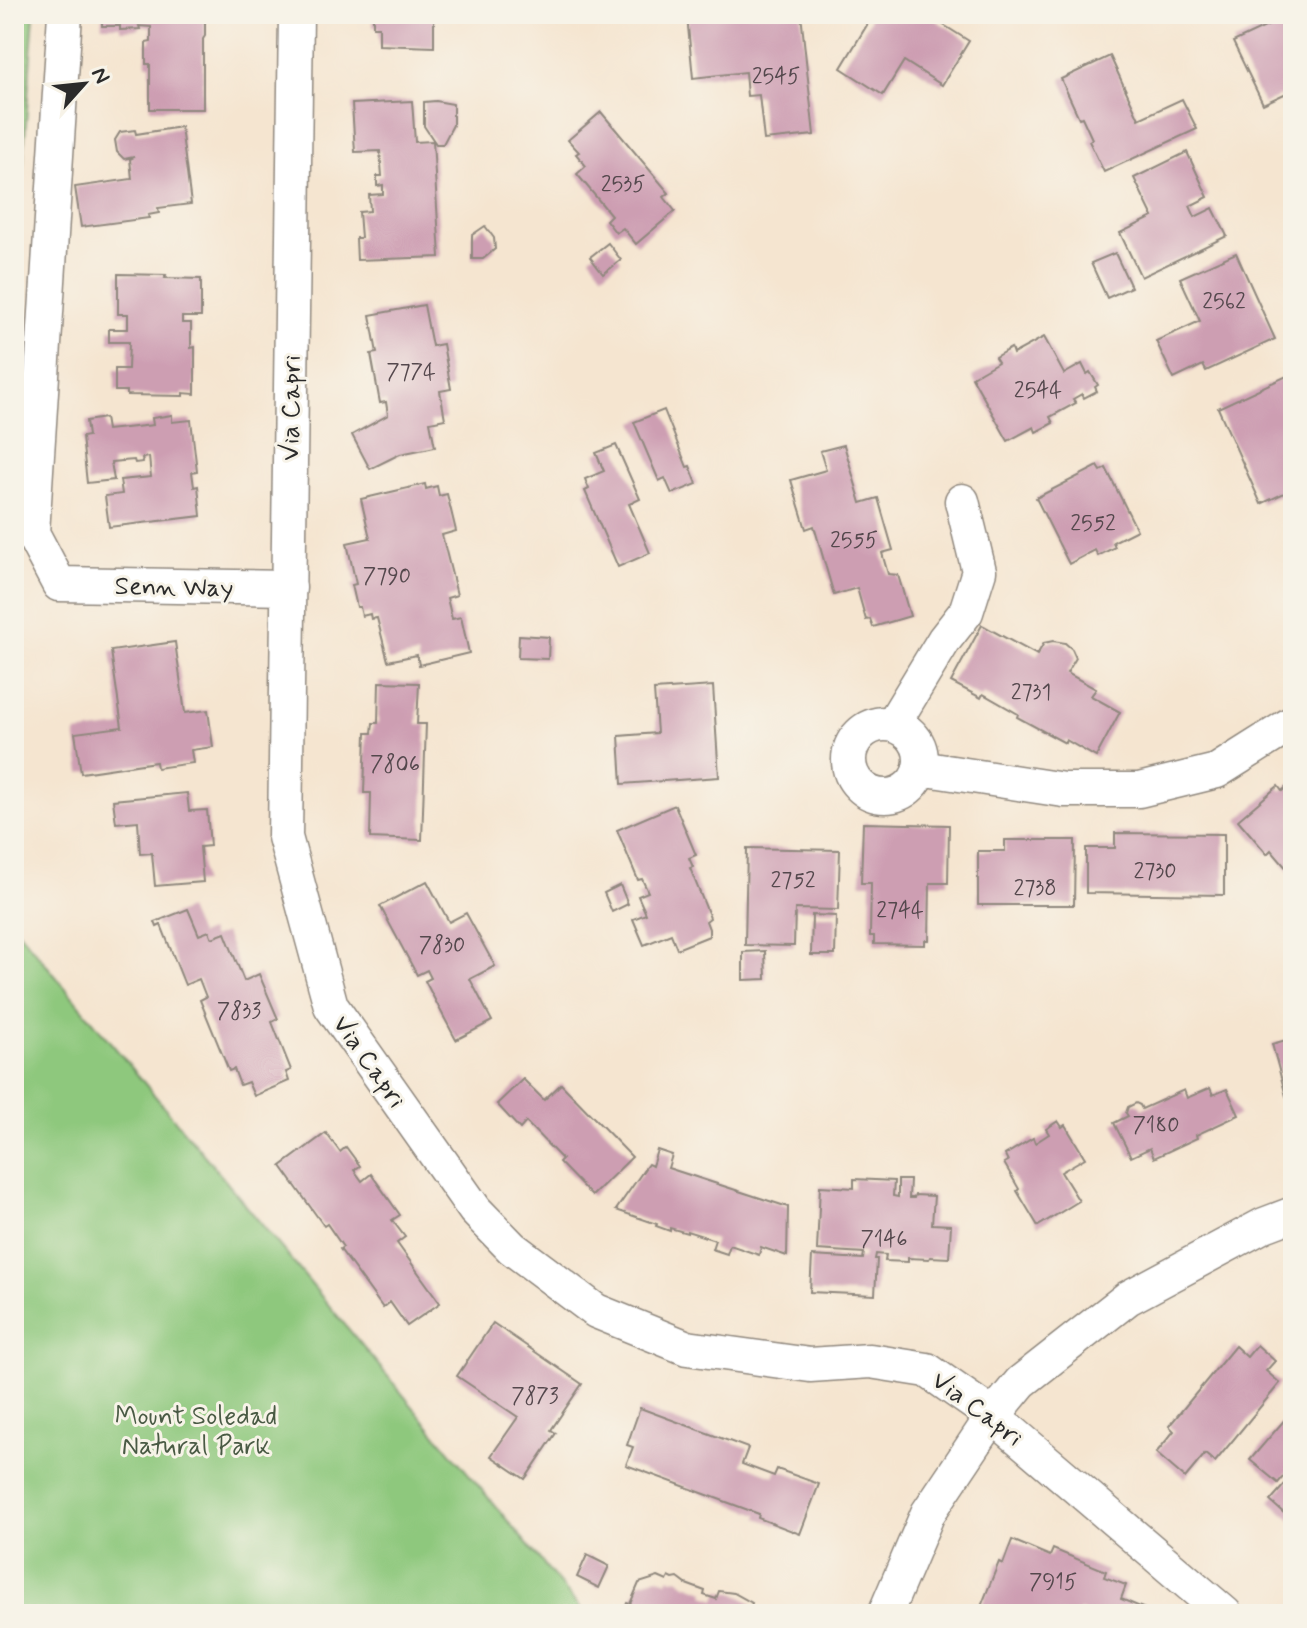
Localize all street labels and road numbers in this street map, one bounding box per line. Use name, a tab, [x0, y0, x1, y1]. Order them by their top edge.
street label: Via Capri	[274, 355, 310, 461]
street label: Senn Way	[114, 570, 234, 606]
street label: Via Capri	[324, 1009, 413, 1115]
street label: Via Capri	[924, 1364, 1029, 1455]

